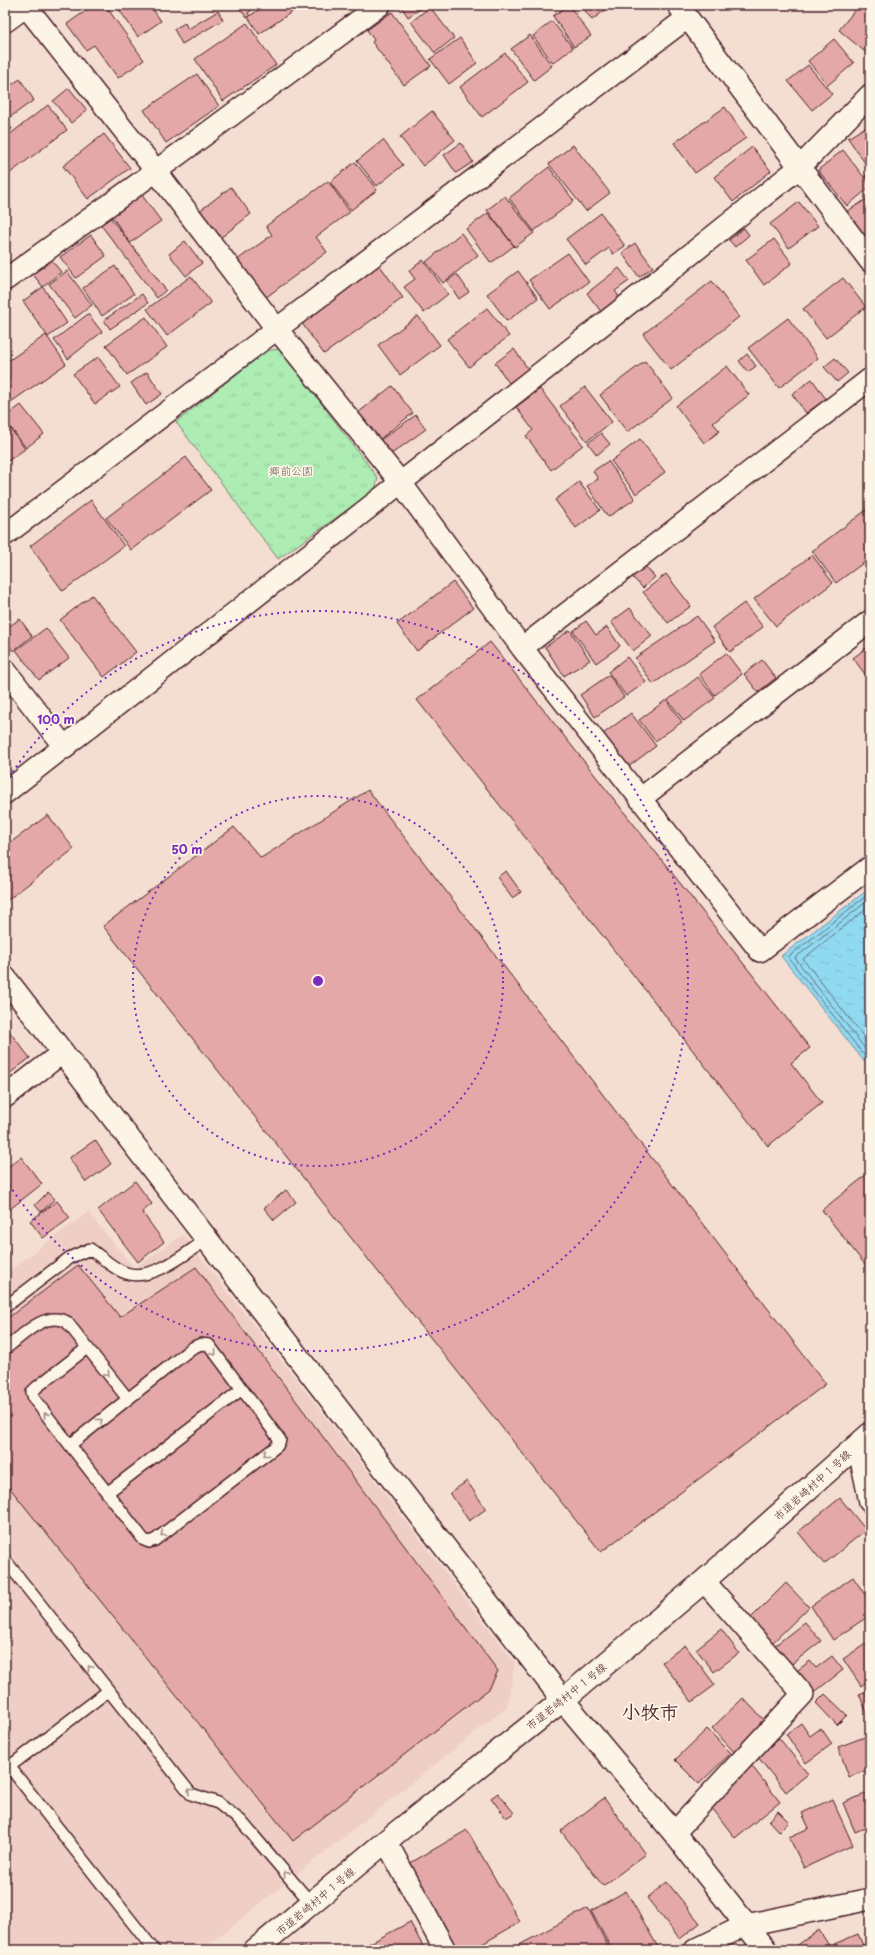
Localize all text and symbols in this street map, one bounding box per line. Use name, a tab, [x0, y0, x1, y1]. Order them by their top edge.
park label: 郷前公園	[269, 462, 313, 479]
text: 100 m	[37, 710, 75, 728]
text: 50 m	[171, 840, 203, 858]
centre of rings	[311, 974, 325, 988]
one-way arrow	[210, 1348, 217, 1355]
one-way arrow	[103, 1369, 110, 1376]
one-way arrow	[44, 1412, 51, 1419]
one-way arrow	[96, 1419, 103, 1426]
street label: 市道岩崎村中１号線	[770, 1446, 854, 1524]
one-way arrow	[263, 1450, 270, 1457]
one-way arrow	[161, 1529, 168, 1536]
street label: 市道岩崎村中１号線	[522, 1658, 610, 1734]
one-way arrow	[88, 1666, 95, 1673]
district label: 小牧市	[621, 1697, 679, 1725]
one-way arrow	[187, 1788, 195, 1795]
street label: 市道岩崎村中１号線	[272, 1863, 358, 1939]
one-way arrow	[284, 1871, 291, 1878]

